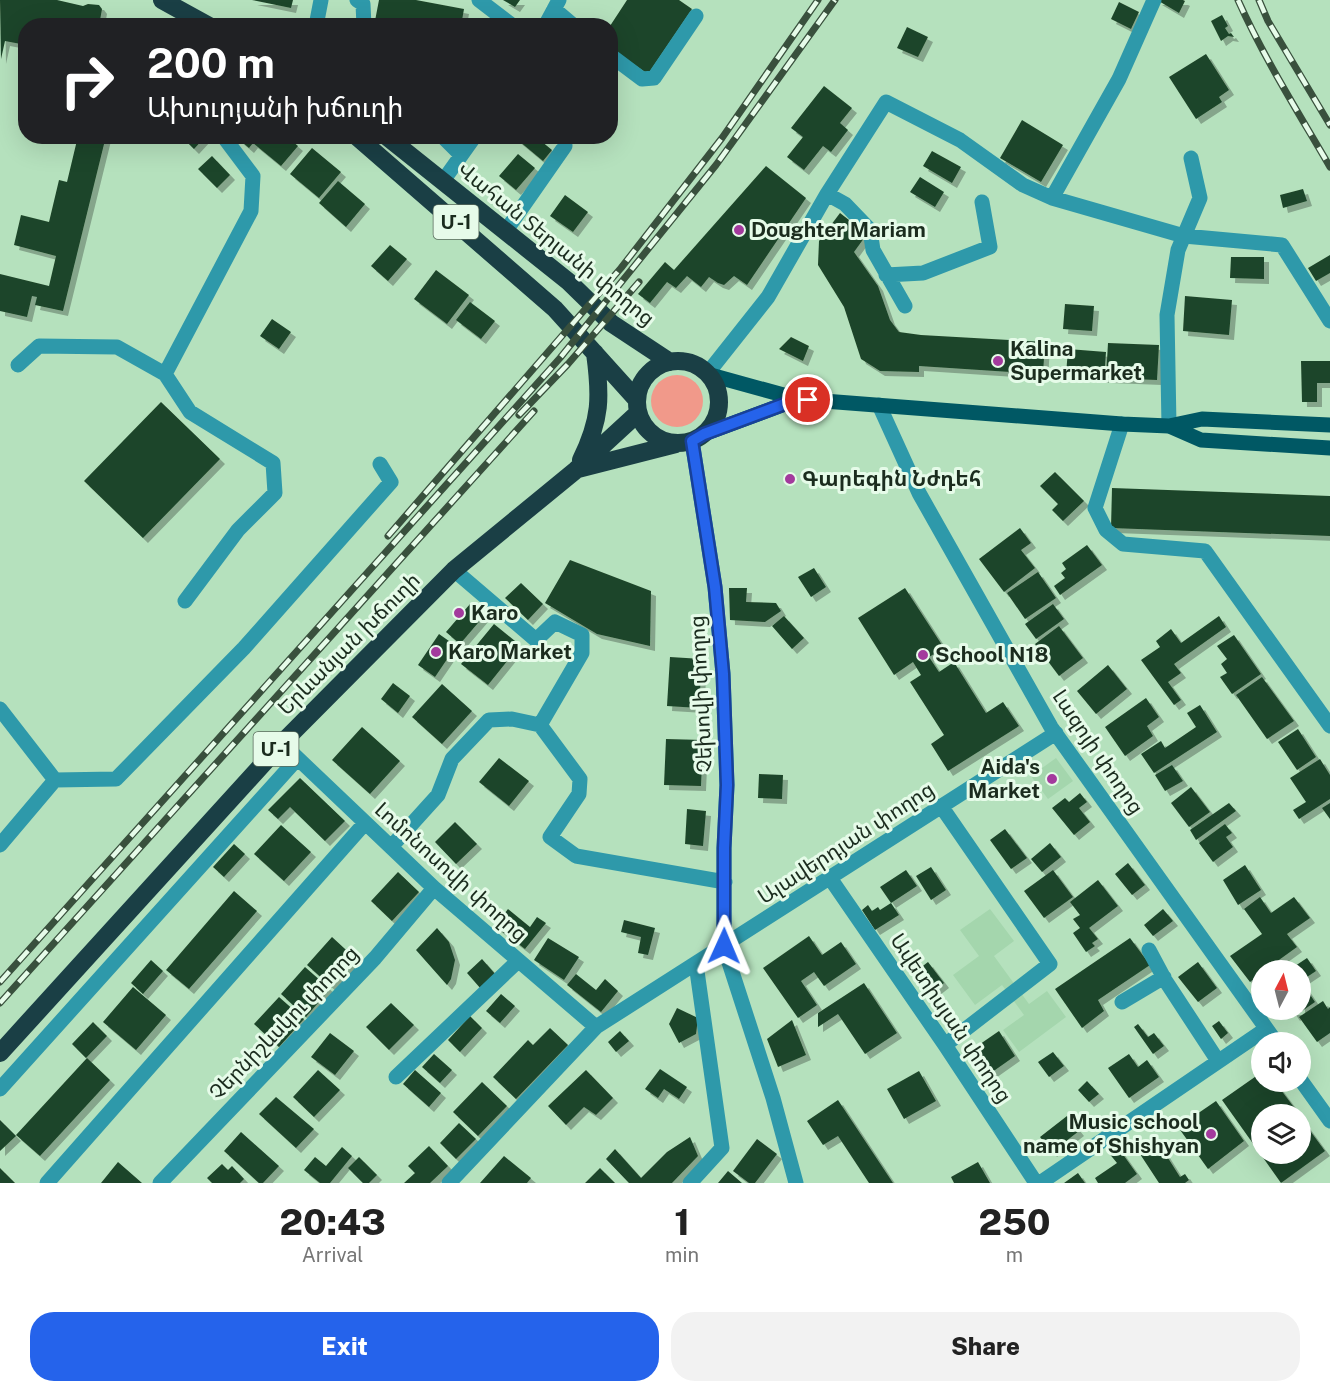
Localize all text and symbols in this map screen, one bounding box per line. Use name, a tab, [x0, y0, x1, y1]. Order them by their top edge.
text: 200 m	[147, 38, 275, 87]
icon: right	[48, 42, 126, 120]
text: Ախուրյանի խճուղի	[147, 91, 403, 123]
street label: Վահան Տերյանի փողոց	[453, 156, 660, 331]
road number: Մ-1	[434, 205, 478, 239]
place label: Doughter Mariam	[751, 217, 926, 242]
marker: Doughter Mariam	[732, 223, 746, 237]
place label: Kalina Supermarket	[1010, 336, 1142, 385]
marker: Kalina Supermarket	[991, 354, 1005, 368]
pin	[782, 374, 833, 425]
icon: arrive	[791, 383, 824, 416]
place label: Գարեգին Նժդեհ	[802, 466, 981, 491]
marker: Գարեգին Նժդեհ	[783, 472, 797, 486]
street label: Երևանյան խճուղի	[272, 567, 425, 720]
place label: Karo	[471, 600, 518, 625]
marker: Karo	[452, 606, 466, 620]
street label: Չեխովի փողոց	[684, 615, 717, 773]
place label: Karo Market	[448, 639, 572, 664]
place label: School N18	[935, 642, 1049, 667]
marker: Karo Market	[429, 645, 443, 659]
marker: School N18	[916, 648, 930, 662]
street label: Լազոյի փողոց	[1047, 685, 1149, 819]
road number: Մ-1	[254, 732, 298, 766]
place label: Aida's Market	[968, 754, 1040, 803]
marker: Aida's Market	[1045, 772, 1059, 786]
street label: Ալավերդյան փողոց	[753, 776, 939, 909]
street label: Լոմոնոսովի փողոց	[370, 797, 533, 947]
position arrow	[692, 914, 756, 978]
street label: Ավետիսյան փողոց	[885, 928, 1017, 1107]
street label: Չերնիշևսկու փողոց	[204, 941, 363, 1105]
north arrow	[1251, 960, 1311, 1020]
map controls	[1251, 960, 1311, 1164]
button: sound	[1251, 1032, 1311, 1092]
button: layers	[1251, 1104, 1311, 1164]
place label: Music school name of Shishyan	[1023, 1109, 1199, 1158]
marker: Music school name of Shishyan	[1204, 1127, 1218, 1141]
text: 20:43	[279, 1201, 386, 1243]
text: 1	[674, 1201, 690, 1243]
text: 250	[978, 1201, 1051, 1243]
text: Arrival	[302, 1243, 363, 1267]
text: min	[665, 1243, 699, 1267]
text: m	[1006, 1243, 1023, 1267]
button: Exit	[30, 1312, 659, 1381]
button: Share	[671, 1312, 1300, 1381]

